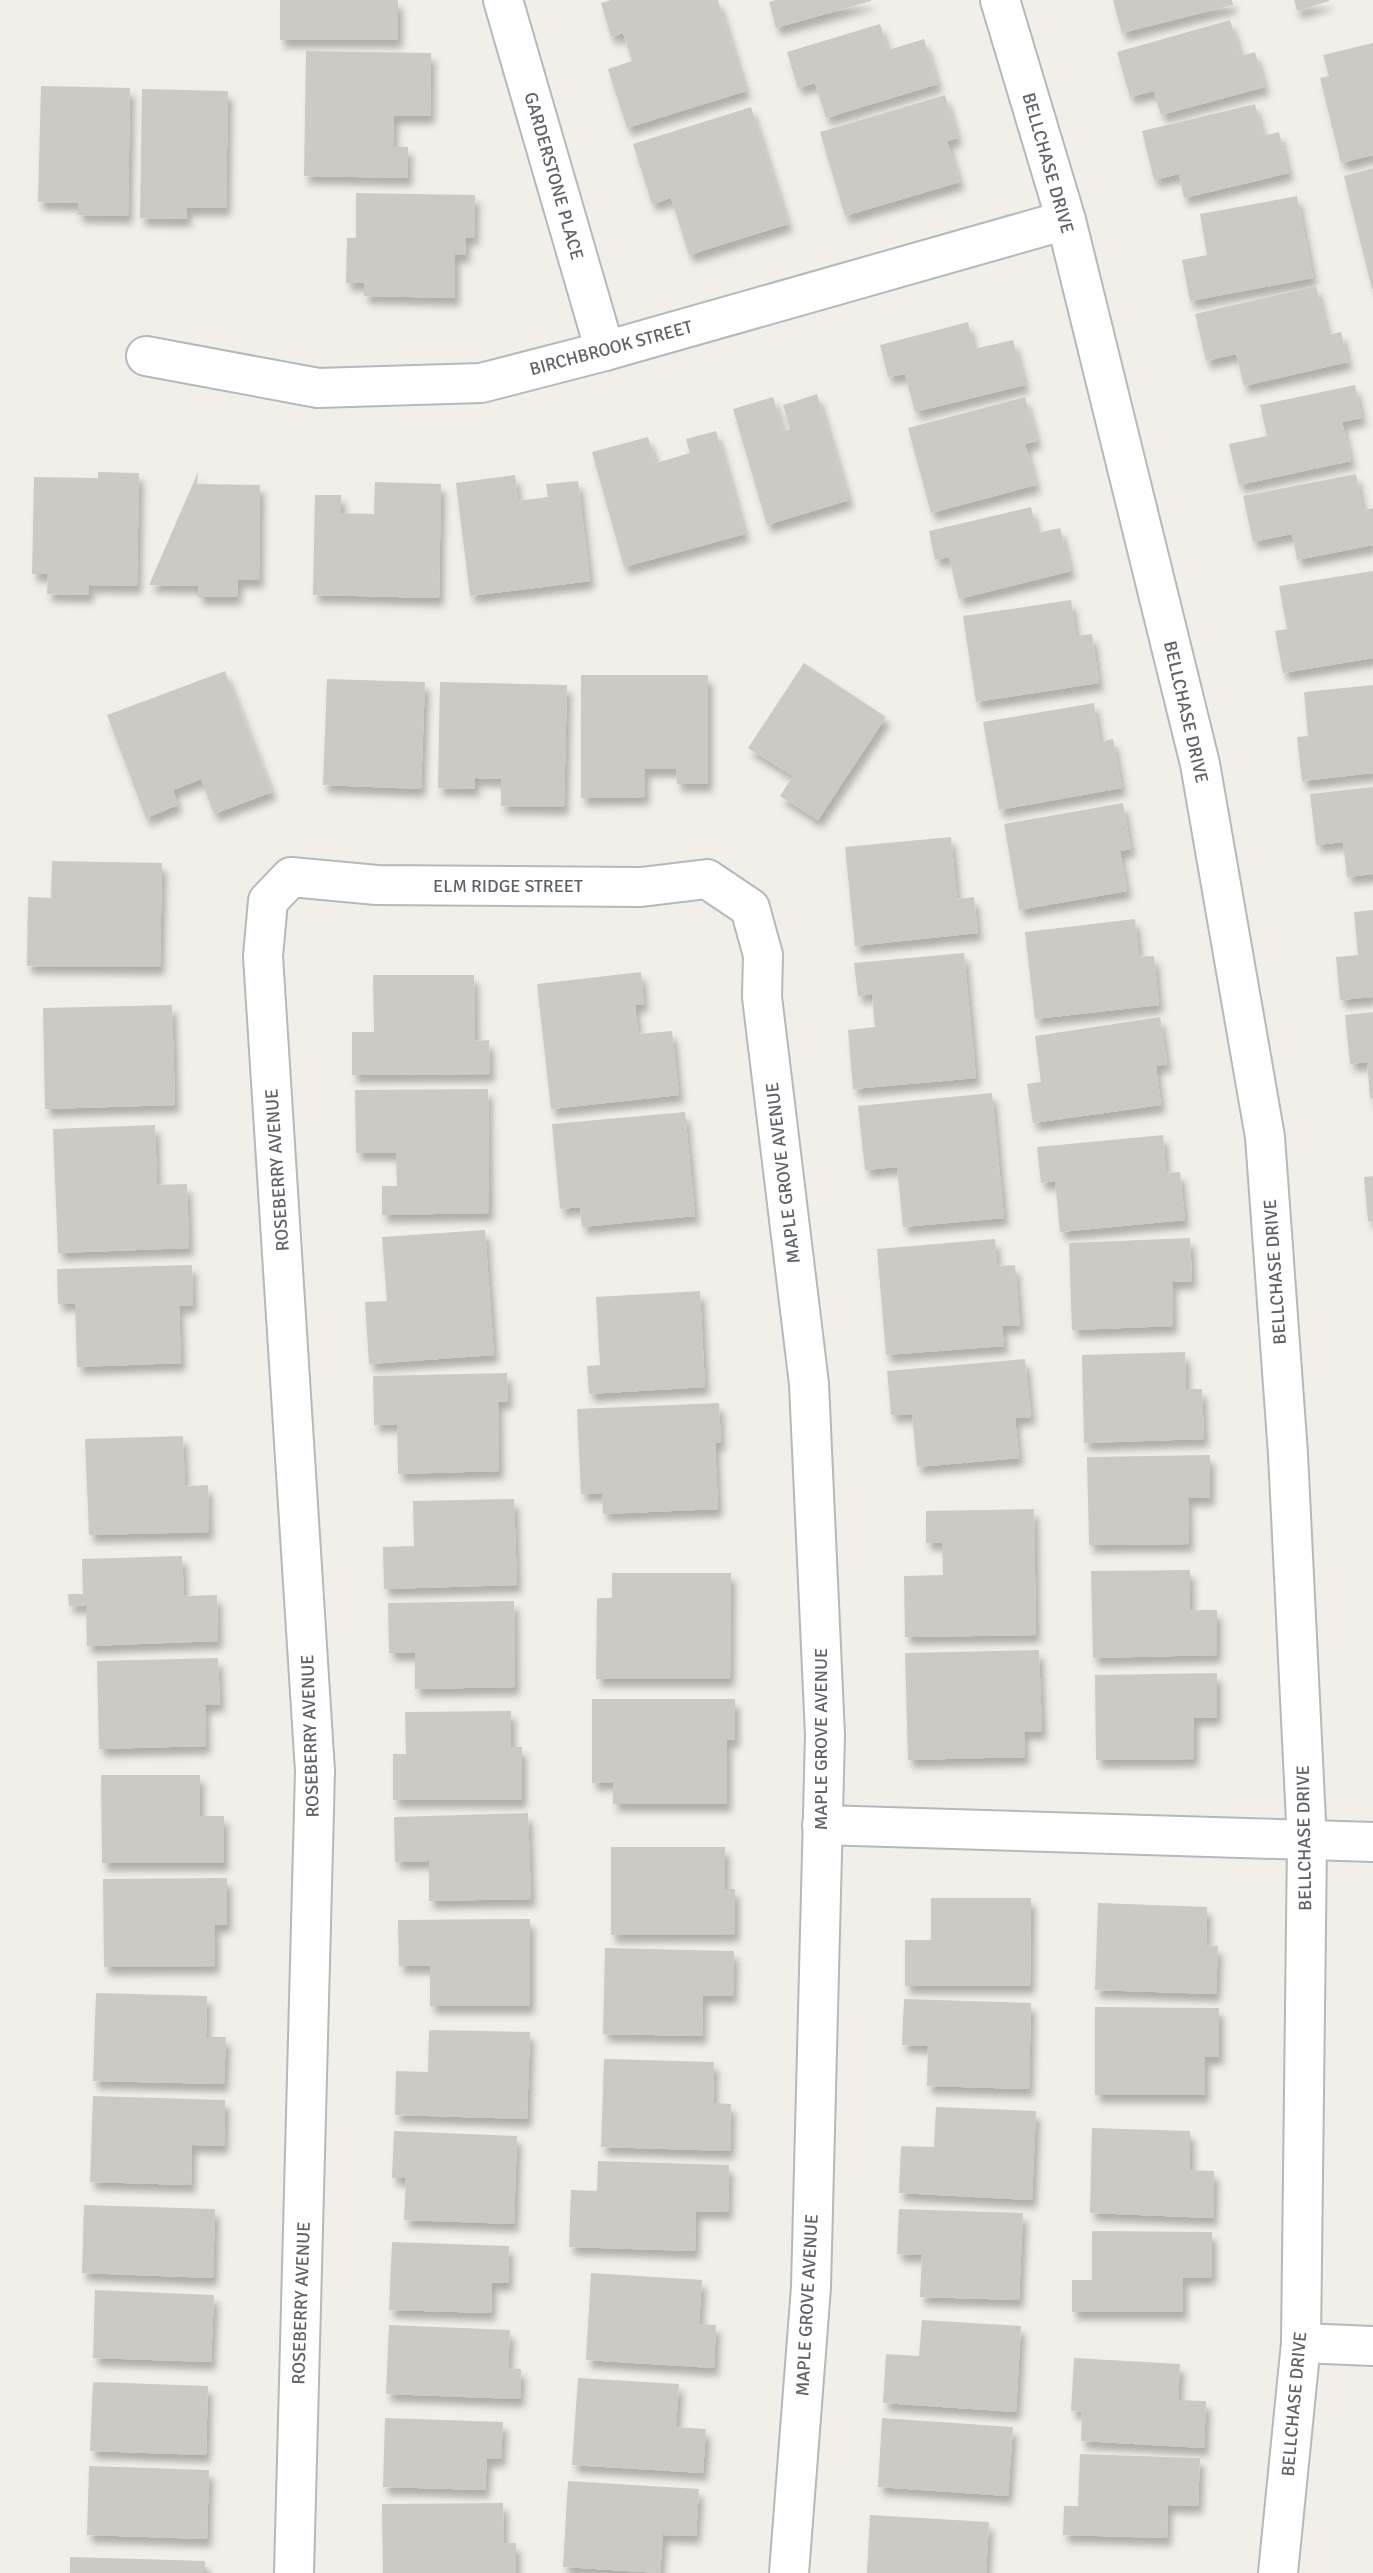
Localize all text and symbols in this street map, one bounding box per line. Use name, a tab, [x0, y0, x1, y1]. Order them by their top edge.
street label: GARDERSTONE PLACE	[520, 90, 588, 262]
street label: BELLCHASE DRIVE	[1017, 90, 1079, 236]
street label: BIRCHBROOK STREET	[527, 316, 695, 380]
street label: BELLCHASE DRIVE	[1159, 639, 1213, 785]
street label: ELM RIDGE STREET	[433, 875, 583, 897]
street label: MAPLE GROVE AVENUE	[761, 1081, 805, 1265]
street label: ROSEBERRY AVENUE	[260, 1088, 294, 1252]
street label: BELLCHASE DRIVE	[1259, 1199, 1291, 1345]
street label: MAPLE GROVE AVENUE	[810, 1648, 832, 1830]
street label: ROSEBERRY AVENUE	[296, 1654, 324, 1818]
street label: BELLCHASE DRIVE	[1292, 1765, 1316, 1911]
street label: MAPLE GROVE AVENUE	[791, 2213, 823, 2397]
street label: ROSEBERRY AVENUE	[287, 2221, 315, 2385]
street label: BELLCHASE DRIVE	[1277, 2330, 1311, 2478]

